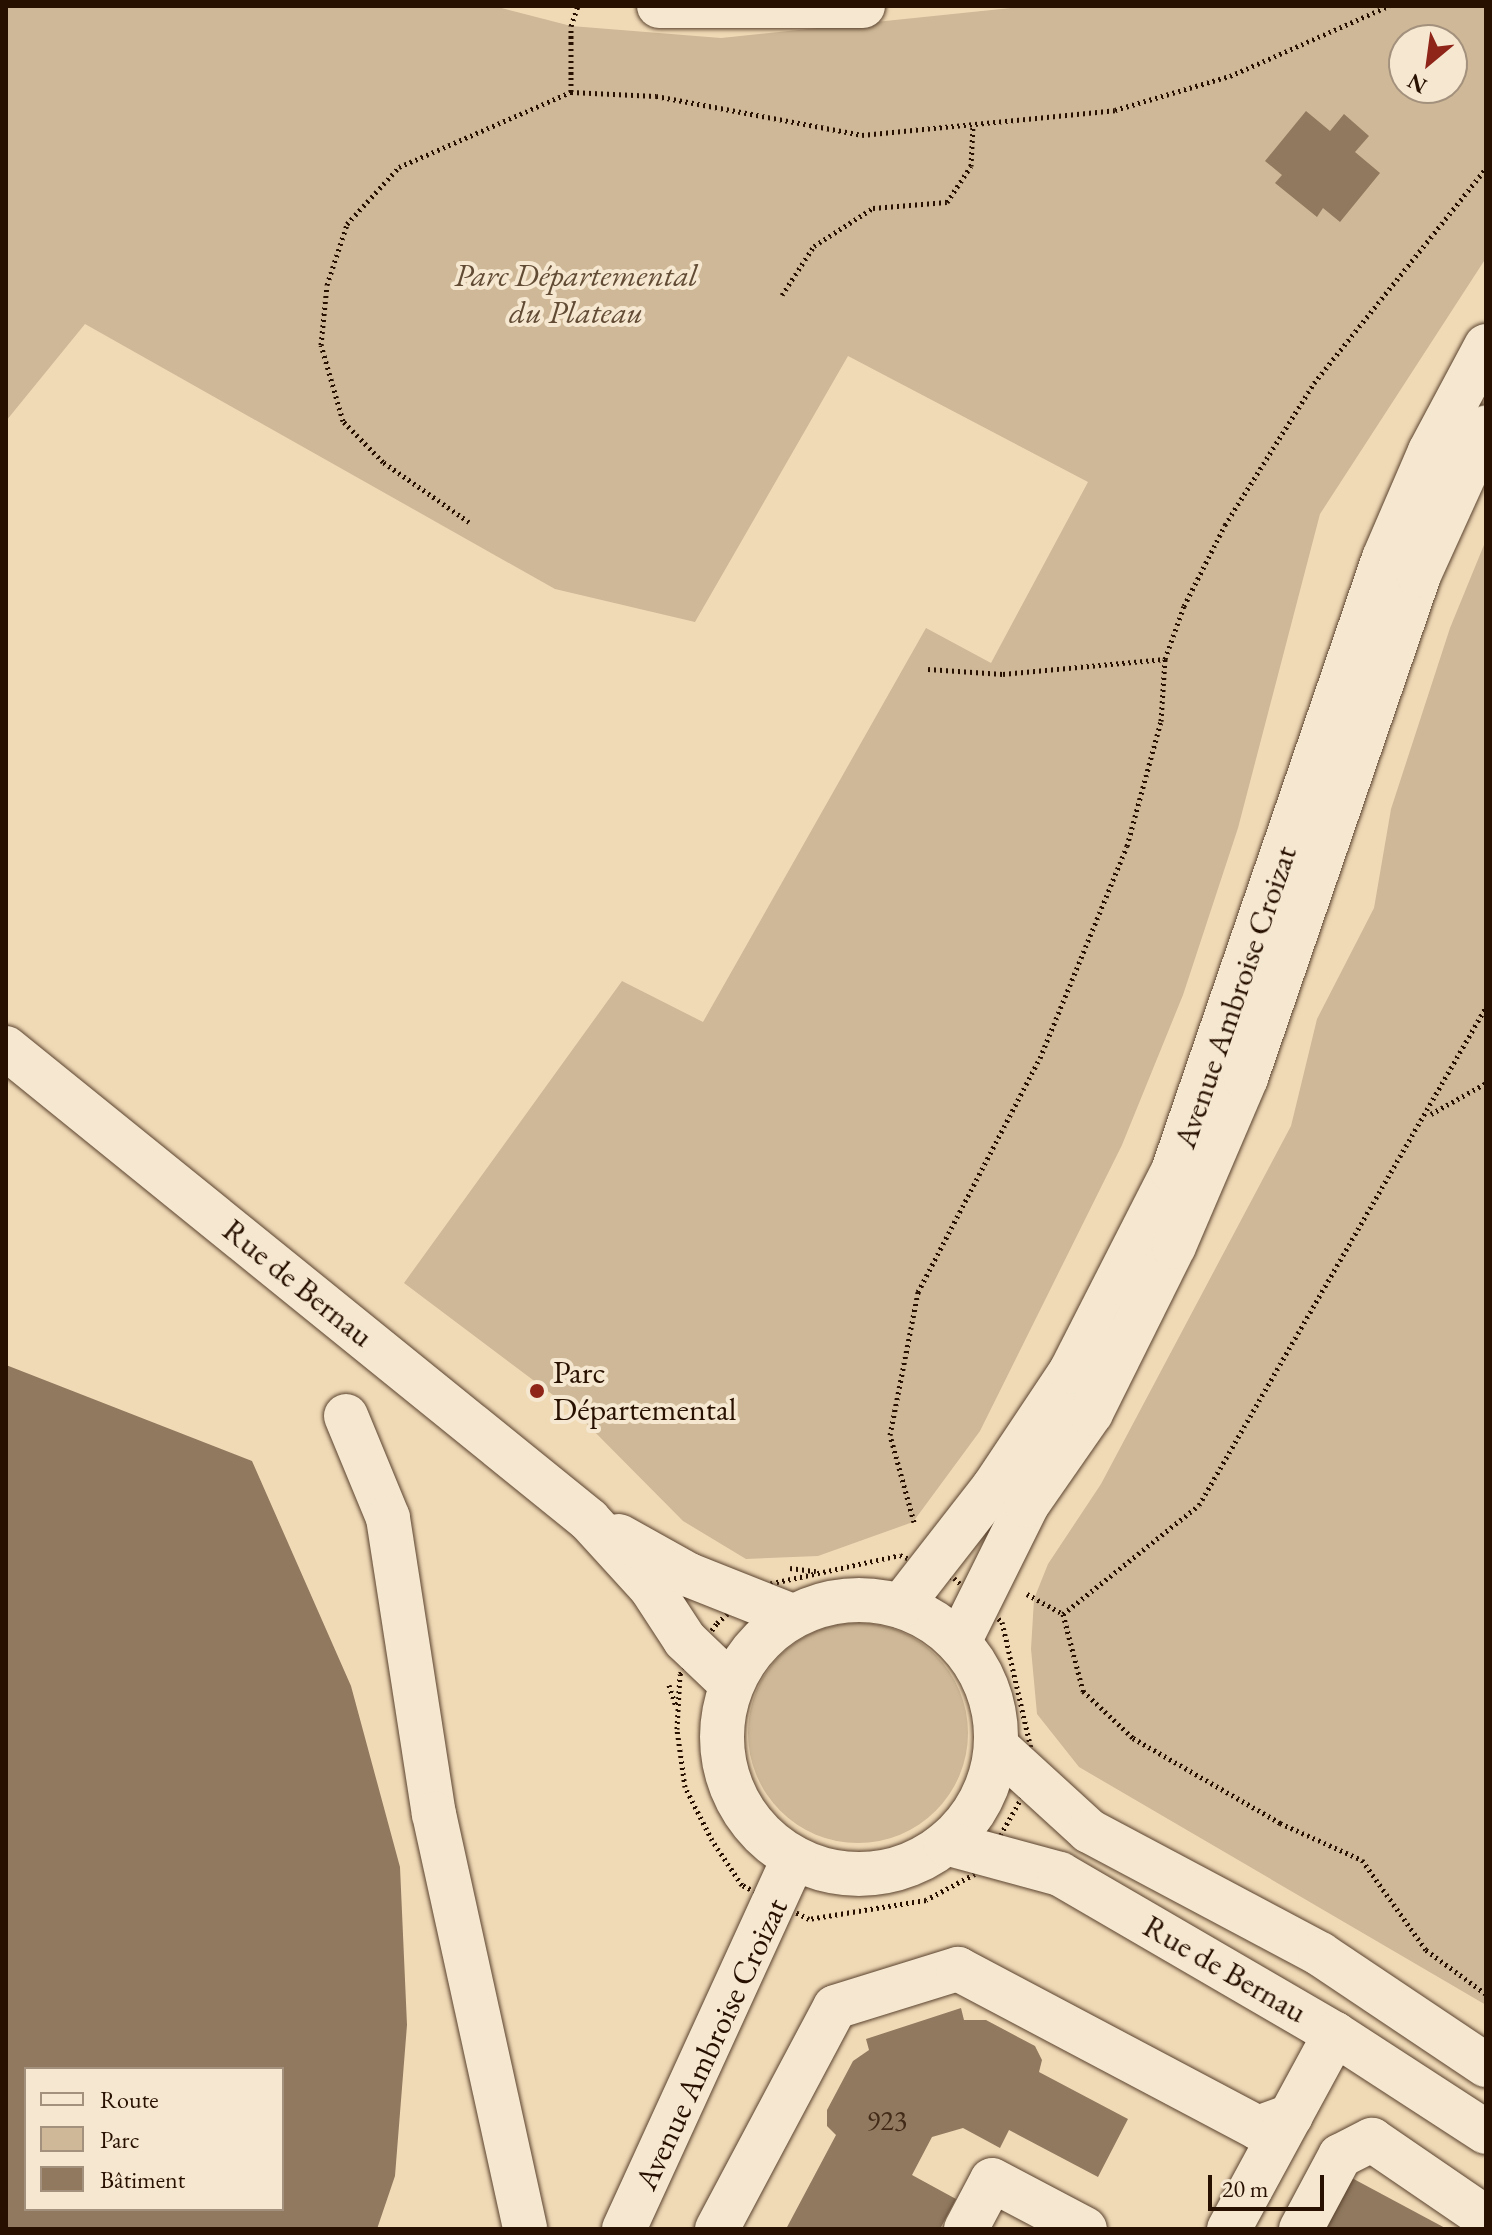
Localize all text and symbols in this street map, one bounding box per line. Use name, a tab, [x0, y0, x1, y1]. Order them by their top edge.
north arrow	[1388, 24, 1468, 104]
text: N	[1402, 67, 1432, 101]
park label: Parc Départemental du Plateau	[454, 257, 698, 332]
street label: Avenue Ambroise Croizat	[1165, 841, 1305, 1153]
street label: Rue de Bernau	[215, 1211, 381, 1355]
place label: Parc Départemental	[553, 1354, 736, 1429]
marker: Parc Départemental	[528, 1382, 546, 1400]
street label: Avenue Ambroise Croizat	[627, 1892, 795, 2196]
street label: Rue de Bernau	[1137, 1907, 1313, 2031]
legend	[24, 2067, 284, 2211]
text: Route	[100, 2084, 159, 2115]
house number: 923	[867, 2103, 907, 2137]
text: Parc	[100, 2124, 139, 2155]
scale bar	[1212, 2159, 1328, 2209]
text: Bâtiment	[100, 2164, 185, 2195]
text: 20 m	[1222, 2173, 1269, 2204]

